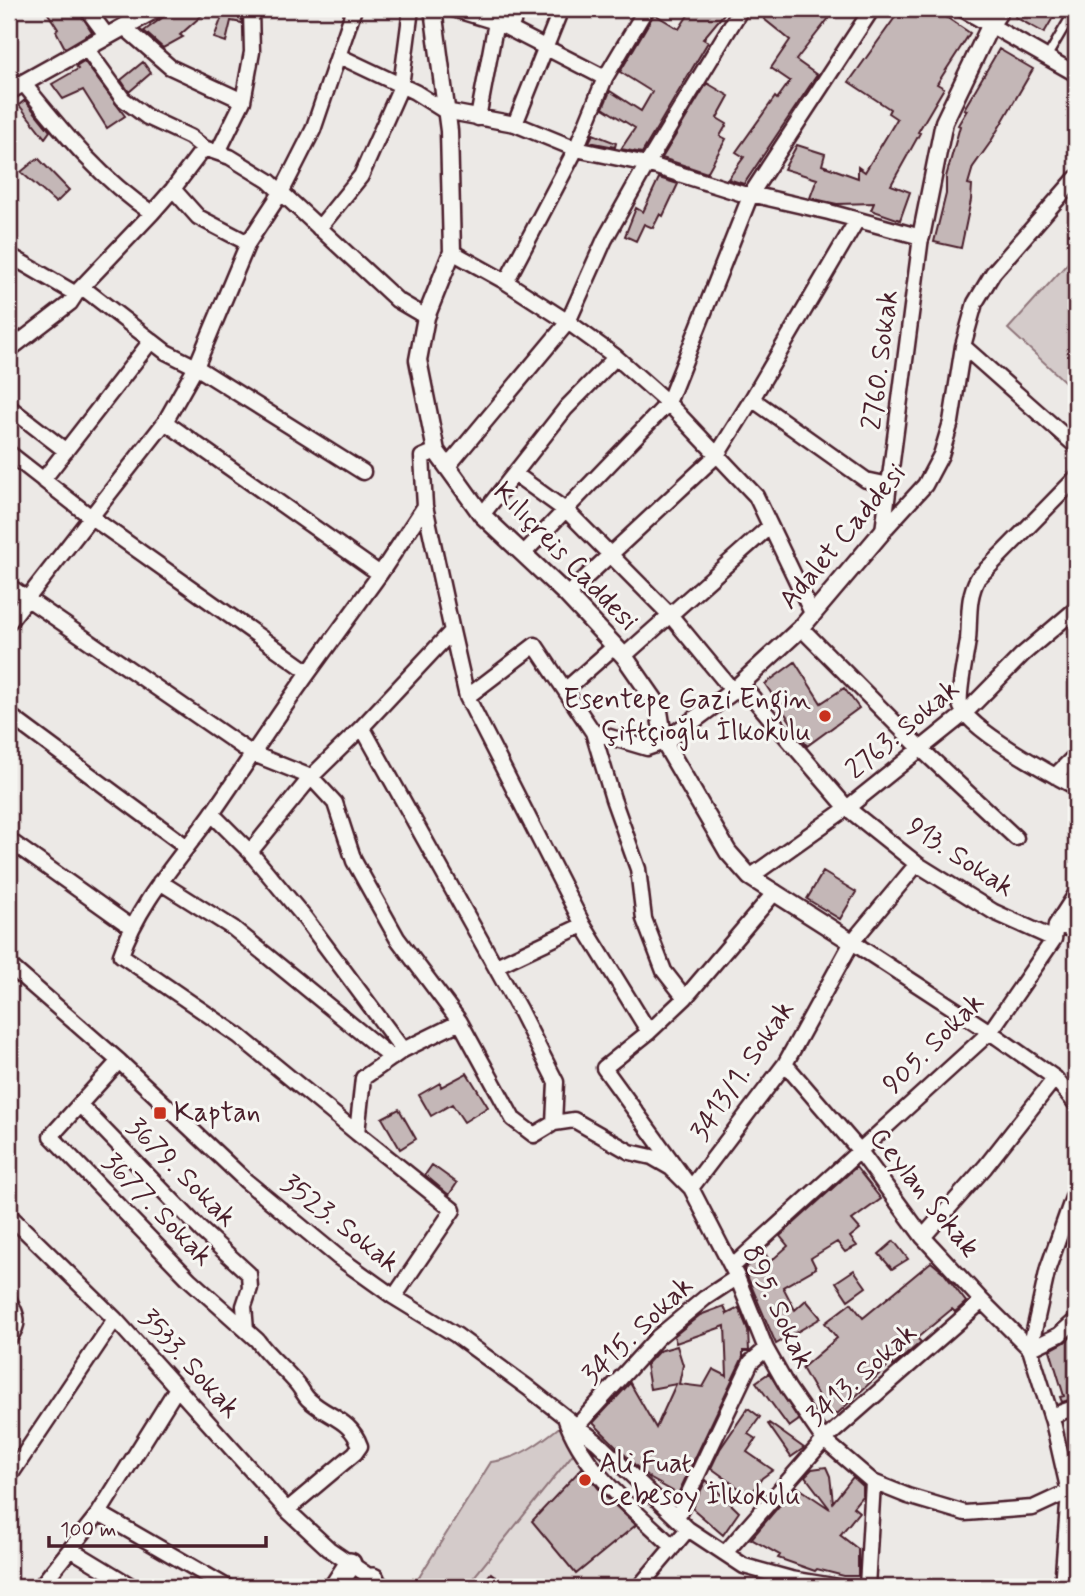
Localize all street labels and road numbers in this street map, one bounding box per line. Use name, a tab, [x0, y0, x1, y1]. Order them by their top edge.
street label: 2760. Sokak	[854, 288, 908, 432]
street label: Adalet Caddesi	[771, 456, 915, 618]
street label: Kılıçreis Caddesi	[484, 474, 646, 640]
street label: 2763. Sokak	[838, 671, 968, 788]
street label: 913. Sokak	[899, 809, 1021, 907]
street label: 905. Sokak	[875, 985, 993, 1103]
street label: 3413/1. Sokak	[682, 993, 804, 1149]
street label: 3679. Sokak	[118, 1110, 244, 1236]
street label: Ceylan Sokak	[860, 1120, 988, 1266]
street label: 3677. Sokak	[93, 1145, 221, 1275]
street label: 3523. Sokak	[273, 1166, 407, 1282]
street label: 895. Sokak	[732, 1239, 822, 1375]
street label: 3415. Sokak	[574, 1268, 702, 1393]
street label: 3533. Sokak	[130, 1301, 248, 1427]
street label: 3413. Sokak	[799, 1315, 926, 1435]

